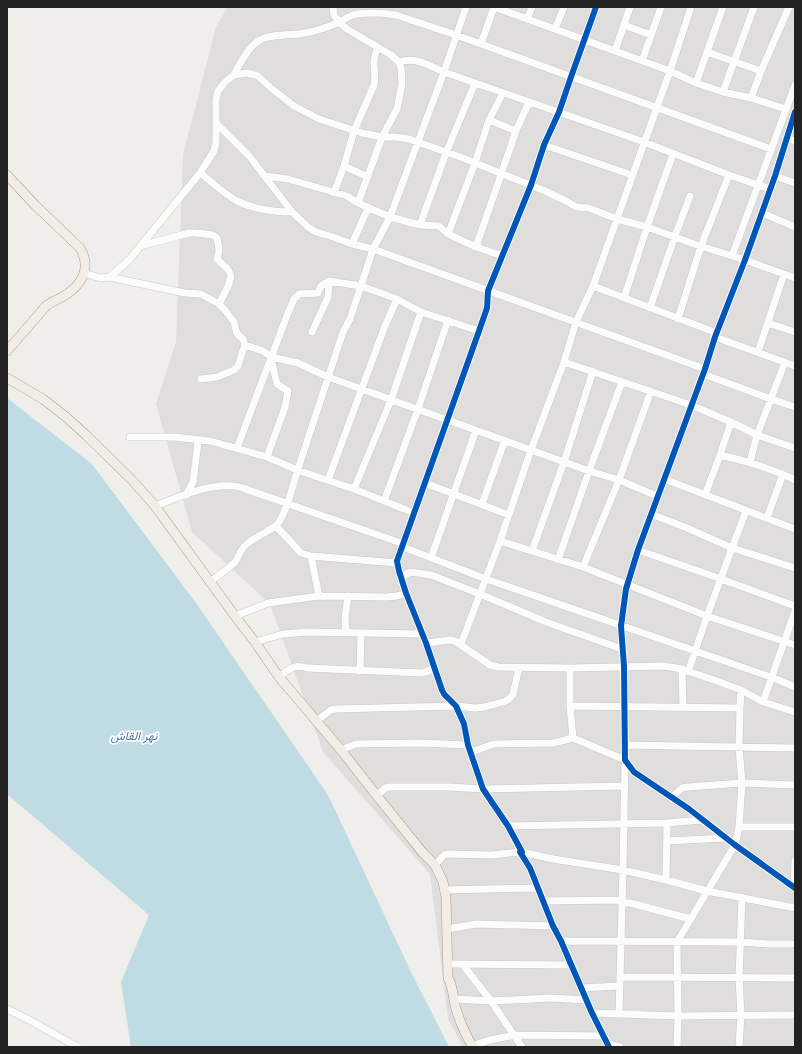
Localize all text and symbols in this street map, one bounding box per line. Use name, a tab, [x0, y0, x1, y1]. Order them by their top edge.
water label: نهر القاش	[111, 728, 158, 744]

